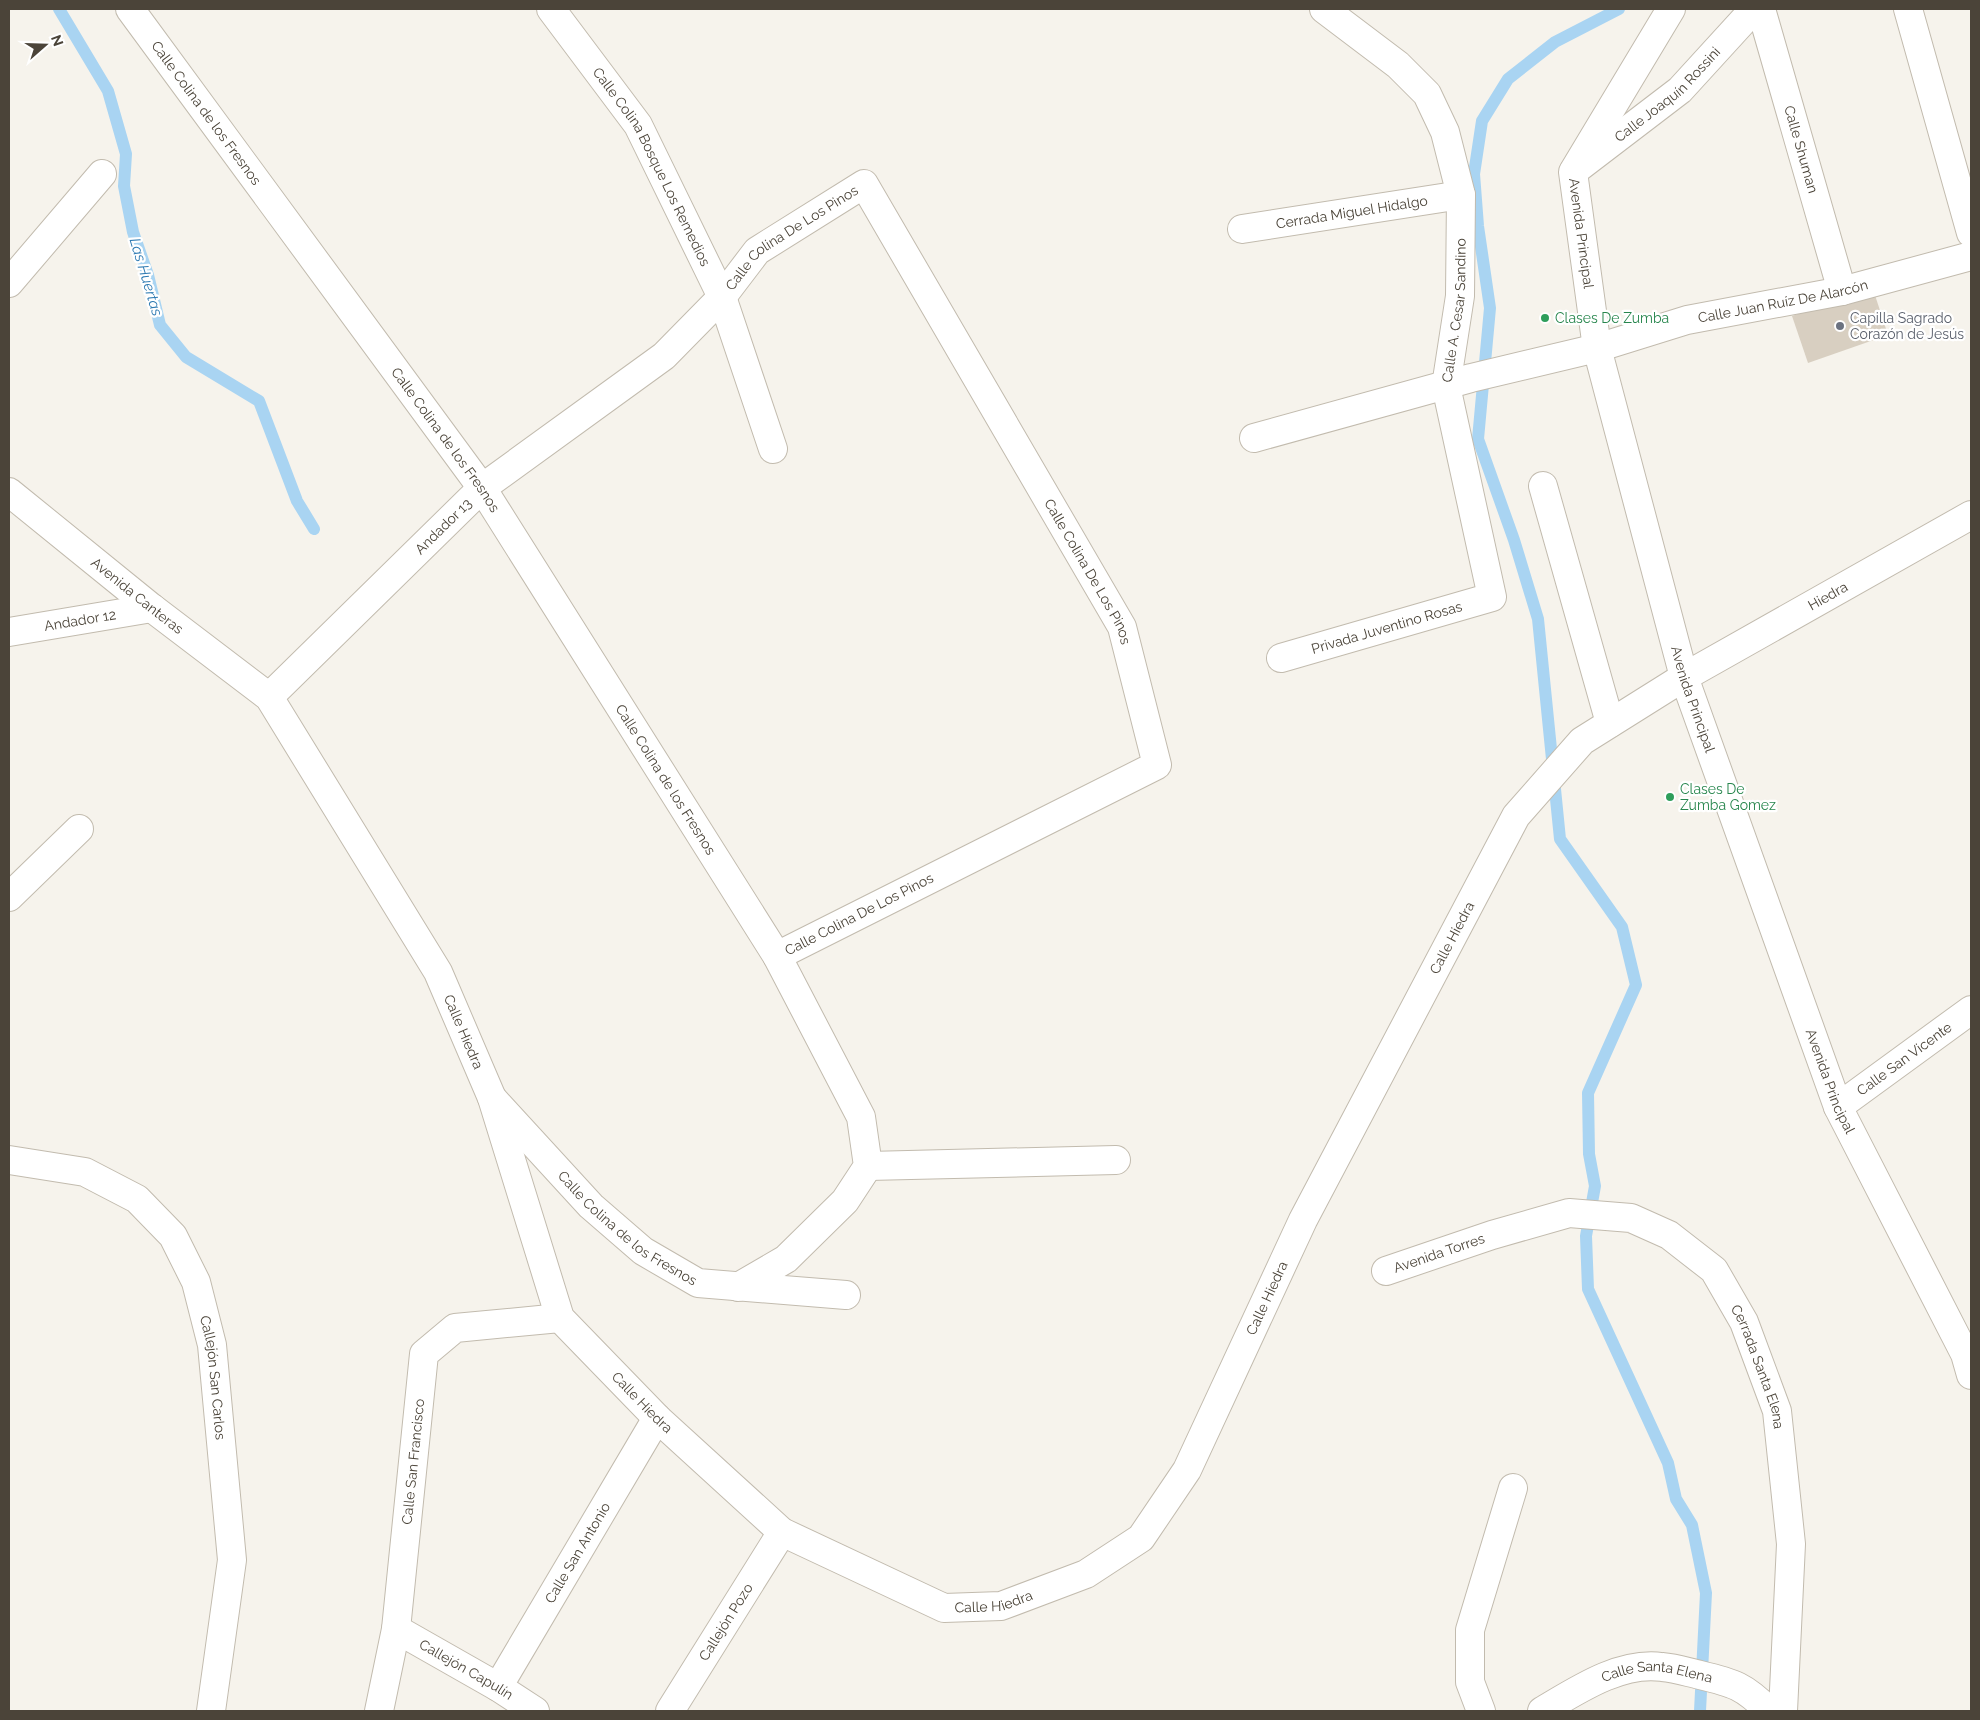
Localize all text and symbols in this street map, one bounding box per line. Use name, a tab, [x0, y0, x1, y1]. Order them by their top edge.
north arrow	[20, 20, 70, 70]
text: N	[48, 33, 67, 48]
street label: Calle Colina de los Fresnos	[148, 38, 265, 188]
street label: Calle Joaquín Rossini	[1611, 44, 1723, 145]
street label: Calle Colina Bosque Los Remedios	[590, 64, 714, 269]
street label: Calle Shuman	[1781, 104, 1821, 195]
street label: Avenida Principal	[1566, 177, 1597, 290]
street label: Calle Colina De Los Pinos	[722, 182, 861, 293]
street label: Cerrada Miguel Hidalgo	[1275, 192, 1429, 232]
water label: Las Huertas	[126, 236, 166, 318]
street label: Calle A. Cesar Sandino	[1439, 238, 1469, 383]
street label: Calle Juan Ruíz De Alarcón	[1697, 276, 1870, 326]
place label: Clases De Zumba	[1555, 310, 1669, 326]
place label: Capilla Sagrado Corazón de Jesús	[1850, 310, 1964, 342]
marker: Clases De Zumba	[1539, 312, 1551, 324]
marker: Capilla Sagrado Corazón de Jesús	[1834, 320, 1846, 332]
street label: Calle Colina de los Fresnos	[388, 364, 503, 515]
street label: Andador 13	[412, 495, 475, 557]
street label: Calle Colina De Los Pinos	[1041, 496, 1134, 646]
street label: Avenida Canteras	[88, 554, 187, 637]
street label: Hiedra	[1805, 578, 1850, 613]
street label: Privada Juventino Rosas	[1310, 598, 1464, 657]
street label: Andador 12	[43, 606, 117, 634]
street label: Avenida Principal	[1668, 644, 1718, 755]
street label: Calle Colina de los Fresnos	[612, 701, 719, 858]
place label: Clases De Zumba Gomez	[1680, 781, 1776, 813]
marker: Clases De Zumba Gomez	[1664, 791, 1676, 803]
street label: Calle Colina De Los Pinos	[782, 869, 936, 958]
street label: Calle Hiedra	[1426, 899, 1477, 977]
street label: Calle Hiedra	[441, 992, 487, 1072]
street label: Calle San Vicente	[1854, 1019, 1955, 1099]
street label: Avenida Principal	[1803, 1027, 1858, 1136]
street label: Calle Colina de los Fresnos	[555, 1168, 700, 1289]
street label: Avenida Torres	[1391, 1230, 1487, 1276]
street label: Calle Hiedra	[1243, 1259, 1291, 1337]
street label: Cerrada Santa Elena	[1728, 1302, 1787, 1430]
street label: Callejón San Carlos	[197, 1314, 229, 1441]
street label: Calle Hiedra	[609, 1368, 676, 1436]
street label: Calle San Francisco	[399, 1398, 427, 1525]
street label: Calle San Antonio	[541, 1499, 613, 1606]
street label: Callejón Pozo	[696, 1580, 756, 1664]
street label: Calle Hiedra	[954, 1587, 1035, 1616]
street label: Callejón Capulín	[417, 1636, 516, 1703]
street label: Calle Santa Elena	[1599, 1658, 1714, 1686]

